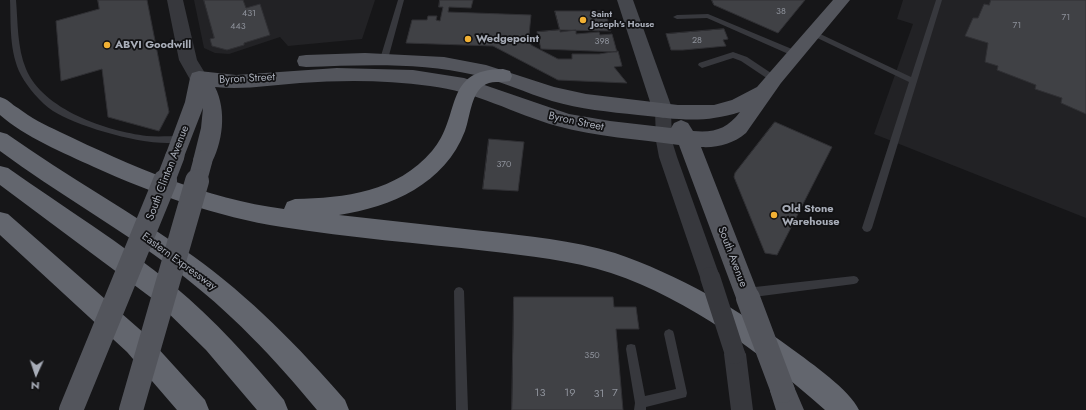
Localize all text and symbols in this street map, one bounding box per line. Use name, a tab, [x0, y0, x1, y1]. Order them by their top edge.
house number: 38	[776, 7, 786, 17]
house number: 431	[242, 9, 256, 19]
place label: Saint Joseph's House	[591, 10, 654, 31]
house number: 71	[1062, 13, 1070, 23]
marker: Saint Joseph's House	[578, 15, 588, 25]
house number: 71	[1013, 21, 1021, 31]
house number: 443	[230, 22, 246, 32]
place label: Wedgepoint	[476, 32, 539, 46]
marker: Wedgepoint	[463, 34, 473, 44]
house number: 28	[692, 36, 702, 46]
house number: 398	[594, 37, 610, 47]
place label: ABVI Goodwill	[115, 38, 191, 52]
marker: ABVI Goodwill	[102, 40, 112, 50]
street label: Byron Street	[219, 71, 275, 87]
street label: Byron Street	[547, 110, 605, 134]
street label: South Clinton Avenue	[144, 124, 192, 222]
house number: 370	[497, 160, 511, 170]
place label: Old Stone Warehouse	[782, 202, 840, 228]
marker: Old Stone Warehouse	[769, 210, 779, 220]
street label: South Avenue	[714, 225, 750, 289]
street label: Eastern Expressway	[139, 230, 219, 294]
house number: 350	[584, 351, 600, 361]
north arrow	[16, 354, 56, 394]
text: N	[31, 378, 40, 394]
house number: 13	[535, 386, 545, 400]
house number: 19	[564, 386, 576, 400]
house number: 7	[612, 386, 618, 400]
house number: 31	[594, 387, 604, 401]

